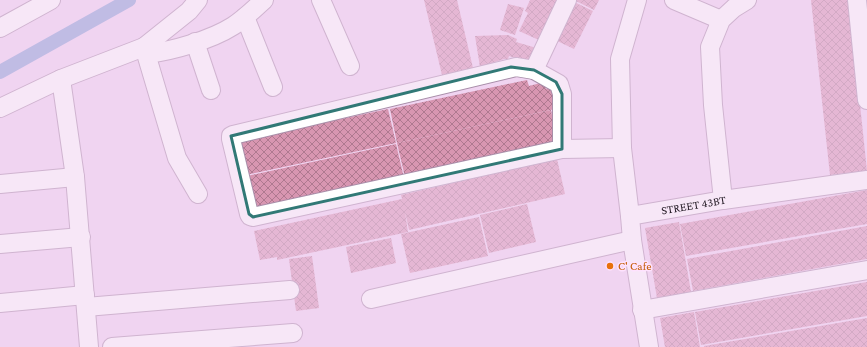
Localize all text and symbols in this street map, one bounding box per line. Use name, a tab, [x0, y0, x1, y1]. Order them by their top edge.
street label: STREET 43BT	[660, 193, 727, 217]
place label: C' Cafe	[618, 259, 651, 273]
marker: C' Cafe	[605, 261, 615, 271]

